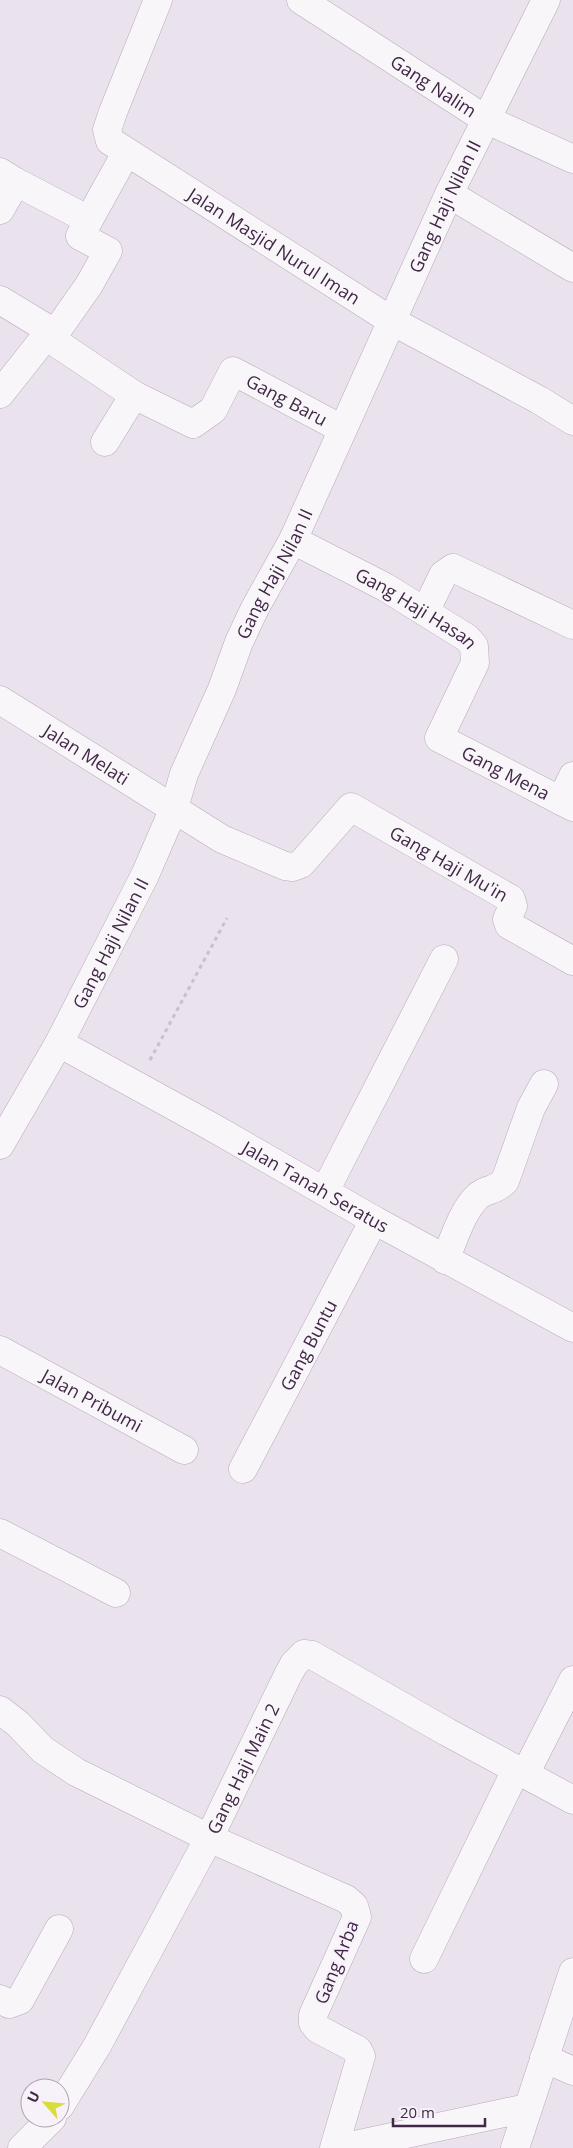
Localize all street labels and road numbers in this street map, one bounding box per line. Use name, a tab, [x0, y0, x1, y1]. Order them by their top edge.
street label: Gang Nalim	[386, 49, 481, 122]
street label: Gang Haji Nilan II	[403, 136, 486, 277]
street label: Jalan Masjid Nurul Iman	[182, 181, 365, 310]
street label: Gang Baru	[242, 368, 332, 431]
street label: Gang Haji Nilan II	[230, 505, 318, 643]
street label: Gang Haji Hasan	[351, 562, 483, 654]
street label: Jalan Melati	[37, 717, 134, 790]
street label: Gang Mena	[458, 740, 554, 805]
street label: Gang Haji Mu'in	[386, 820, 512, 907]
street label: Gang Haji Nilan II	[67, 874, 154, 1013]
street label: Jalan Tanah Seratus	[236, 1134, 393, 1238]
street label: Gang Buntu	[274, 1295, 342, 1395]
street label: Jalan Pribumi	[36, 1362, 147, 1437]
street label: Gang Haji Main 2	[201, 1699, 285, 1838]
street label: Gang Arba	[308, 1917, 364, 2007]

